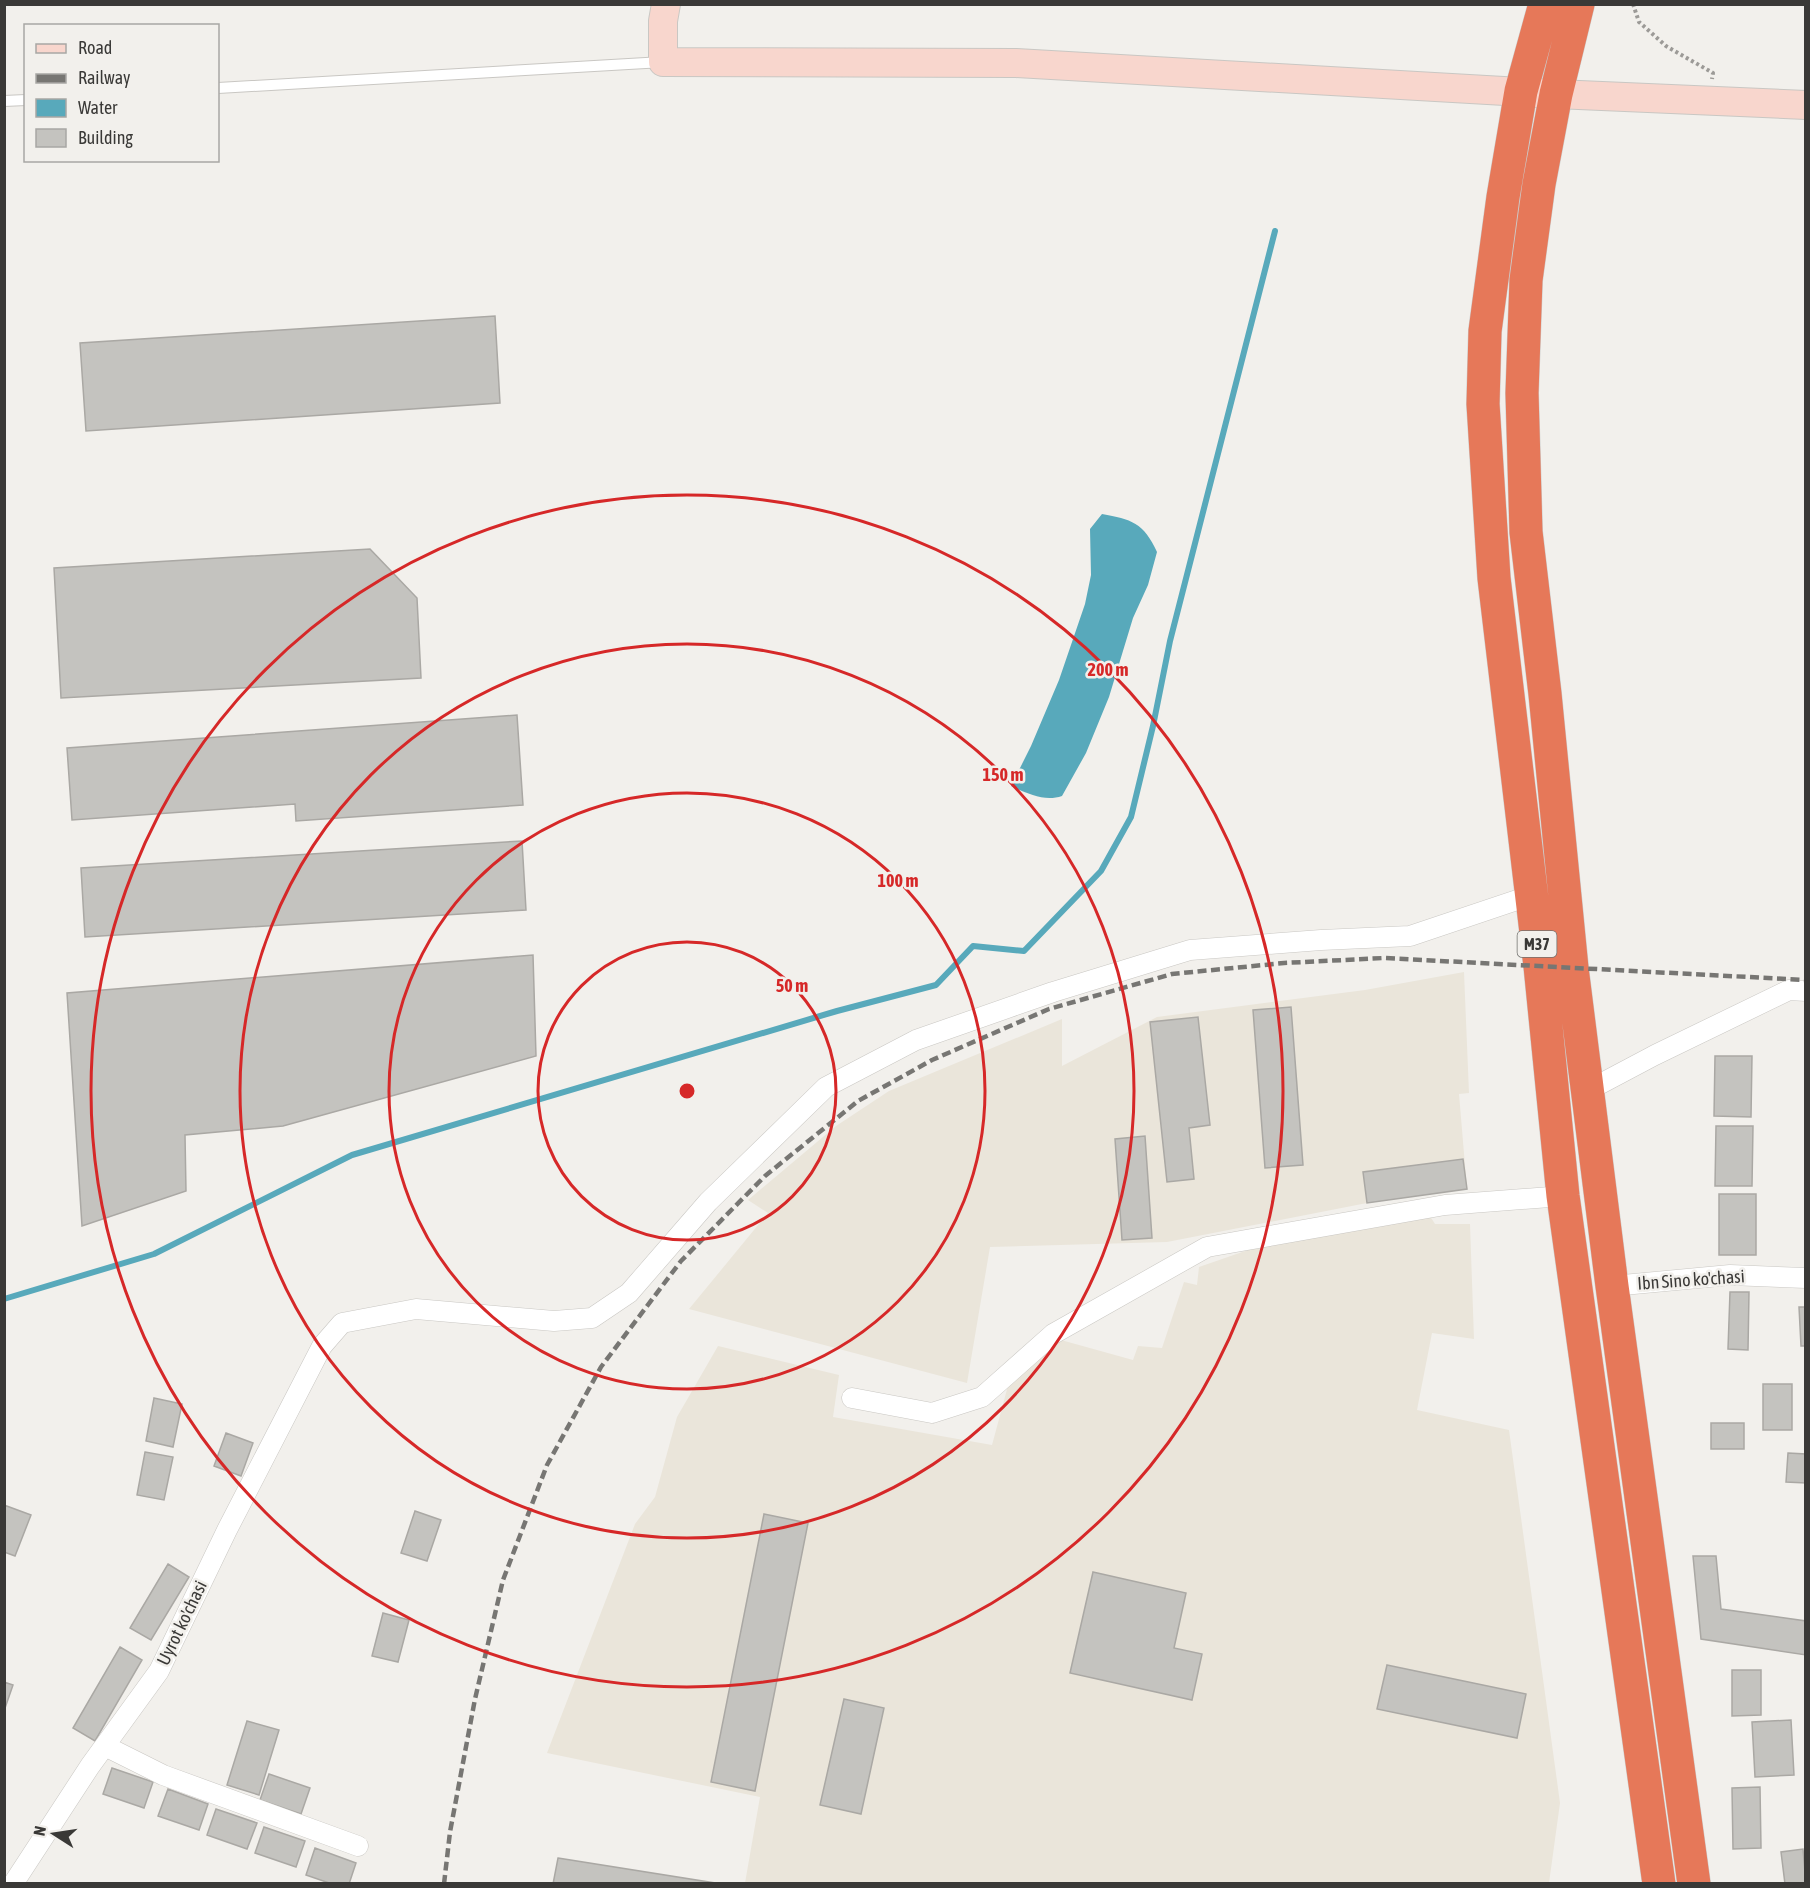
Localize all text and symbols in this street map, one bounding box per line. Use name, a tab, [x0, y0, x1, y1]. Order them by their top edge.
legend	[24, 24, 219, 162]
text: Road	[78, 37, 112, 58]
text: Railway	[78, 67, 130, 88]
text: Water	[78, 97, 118, 118]
text: Building	[78, 127, 133, 148]
text: 200 m	[1088, 659, 1128, 680]
text: 150 m	[983, 764, 1023, 785]
text: 100 m	[878, 870, 918, 891]
road number: M37	[1518, 931, 1556, 957]
text: 50 m	[776, 975, 808, 996]
centre of rings	[677, 1081, 697, 1101]
street label: Ibn Sino ko'chasi	[1637, 1265, 1745, 1294]
street label: Uyrot ko'chasi	[152, 1577, 211, 1668]
north arrow	[24, 1804, 84, 1864]
text: N	[30, 1824, 49, 1837]

